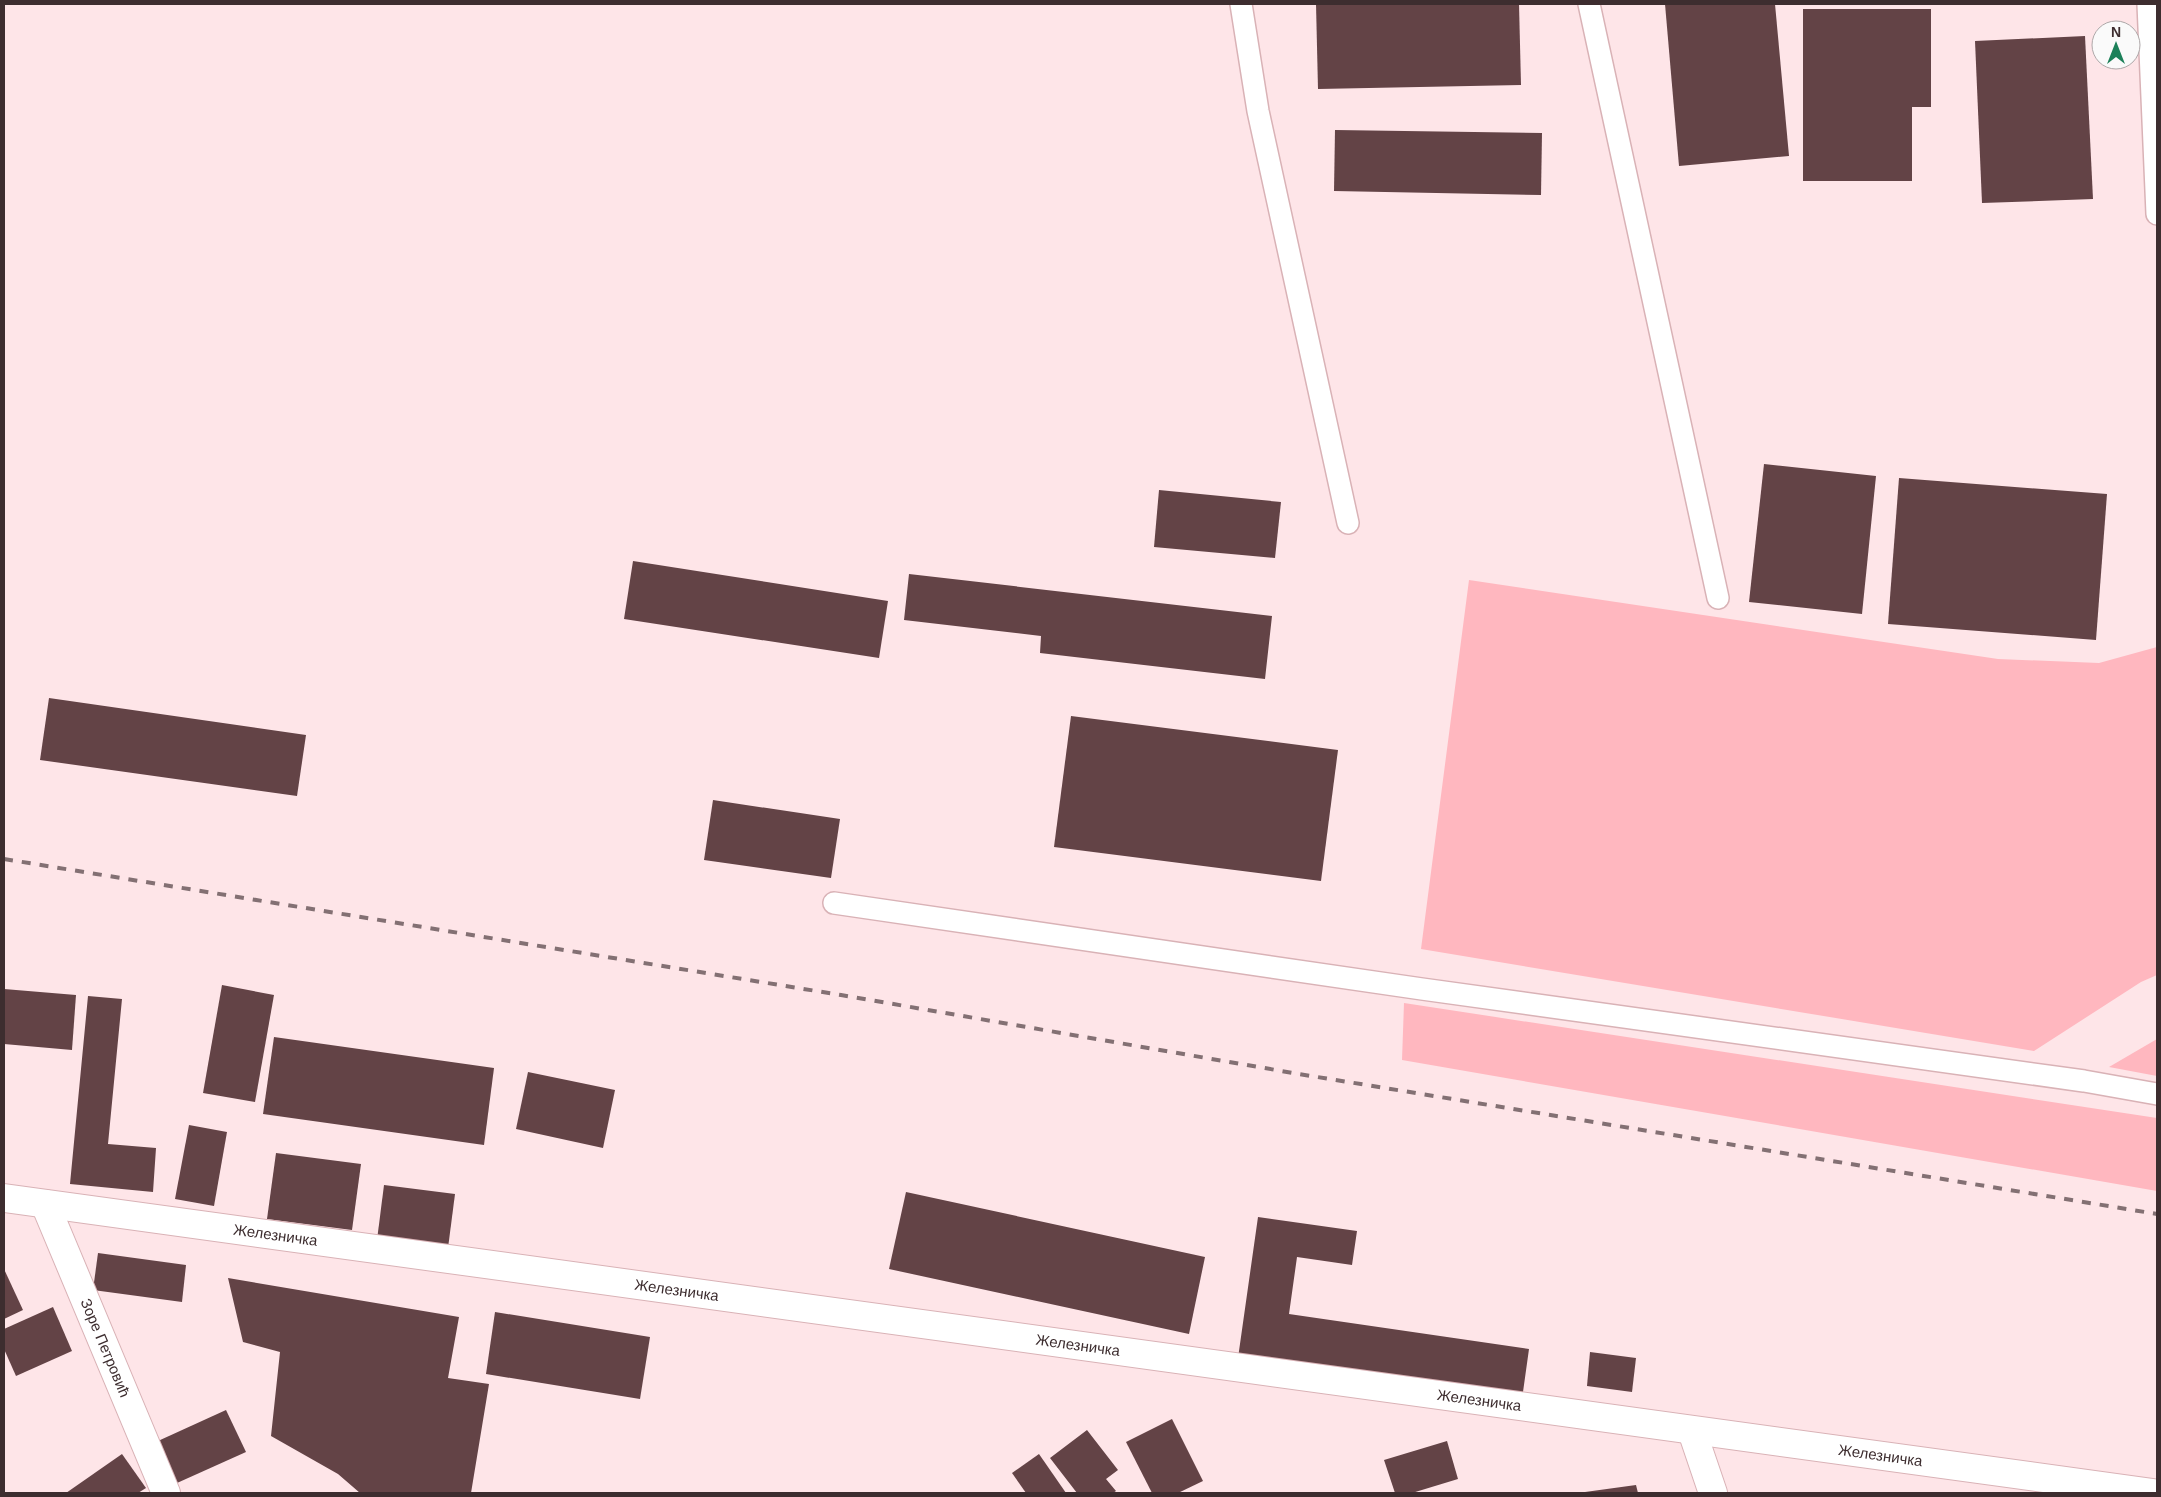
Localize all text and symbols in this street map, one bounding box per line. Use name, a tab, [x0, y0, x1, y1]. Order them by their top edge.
north arrow	[2091, 20, 2141, 70]
text: N	[2111, 24, 2121, 40]
street label: Железничка	[232, 1221, 319, 1249]
street label: Железничка	[634, 1276, 721, 1304]
street label: Зоре Петровић	[78, 1296, 134, 1399]
street label: Железничка	[1035, 1331, 1122, 1359]
street label: Железничка	[1436, 1386, 1523, 1414]
street label: Железничка	[1837, 1441, 1924, 1469]

